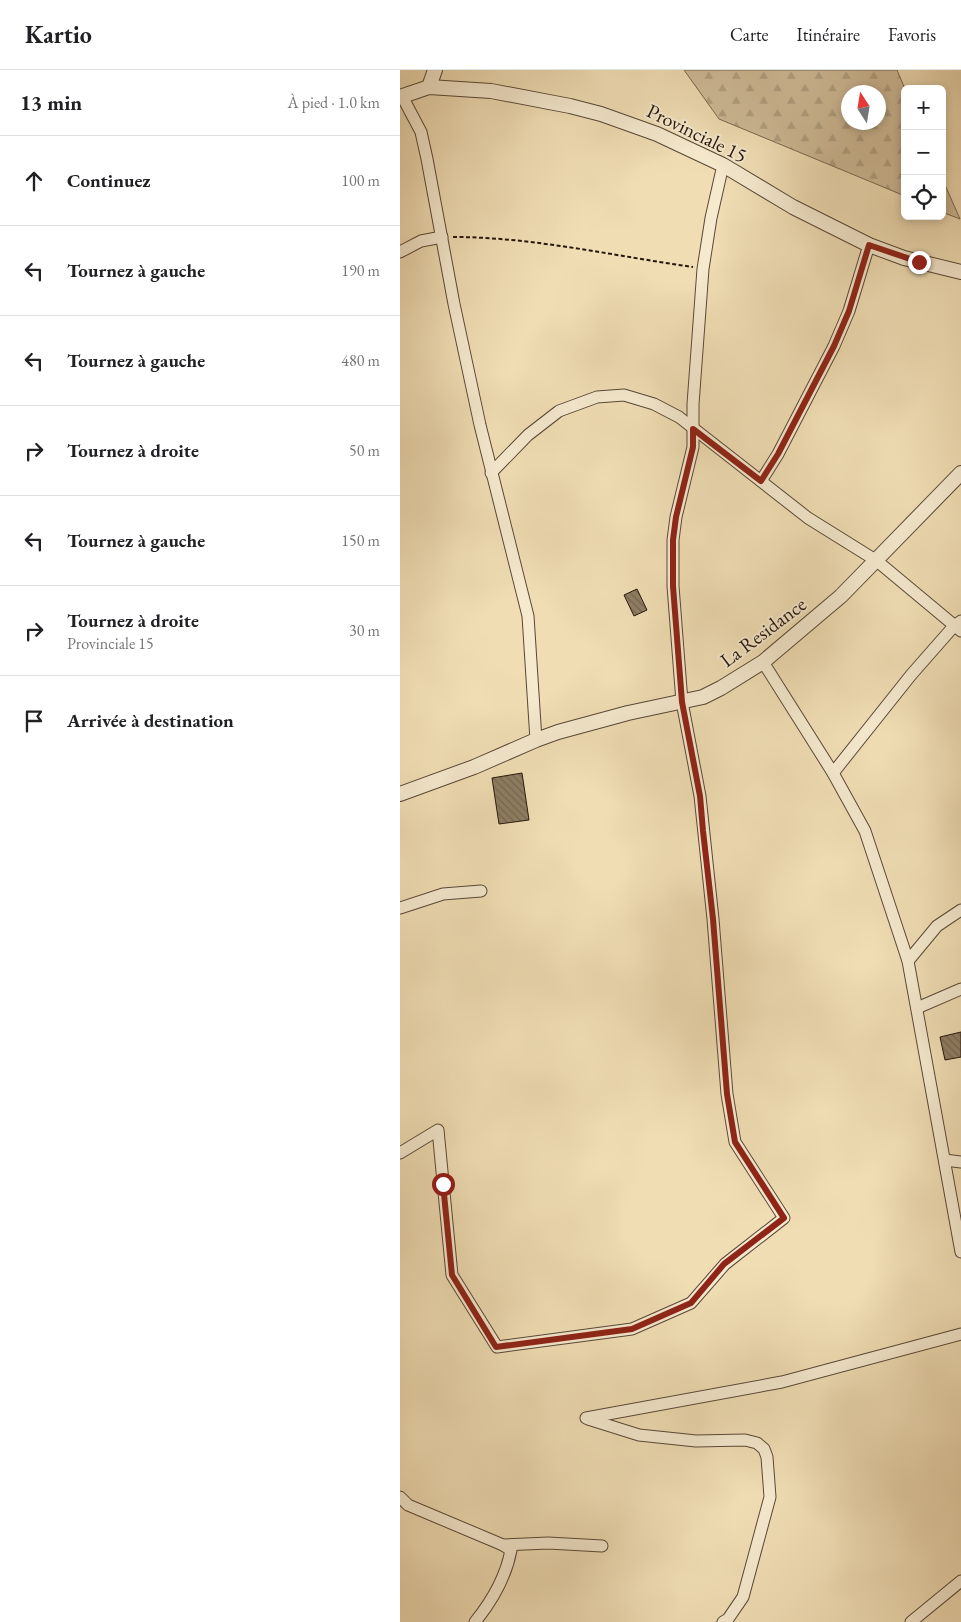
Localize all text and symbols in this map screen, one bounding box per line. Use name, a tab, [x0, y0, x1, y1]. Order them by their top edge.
text: Kartio	[25, 19, 92, 50]
text: Carte	[730, 23, 769, 46]
text: Itinéraire	[797, 23, 860, 46]
text: Favoris	[888, 23, 936, 46]
north arrow	[841, 85, 886, 130]
map controls	[901, 85, 946, 220]
button: +	[901, 85, 946, 130]
text: 13 min	[20, 89, 82, 116]
text: À pied · 1.0 km	[288, 92, 380, 113]
street label: Provinciale 15	[643, 98, 751, 168]
button: −	[901, 130, 946, 175]
icon: ahead	[20, 167, 48, 195]
text: Continuez	[67, 168, 151, 193]
text: 100 m	[341, 170, 380, 191]
button: locate	[901, 175, 946, 220]
route end	[908, 251, 931, 274]
icon: left	[20, 257, 48, 285]
text: Tournez à gauche	[67, 258, 205, 283]
text: 190 m	[341, 260, 380, 281]
icon: left	[20, 347, 48, 375]
text: Tournez à gauche	[67, 348, 205, 373]
text: 480 m	[341, 350, 380, 371]
icon: right	[20, 437, 48, 465]
text: Tournez à droite	[67, 438, 199, 463]
text: 50 m	[349, 440, 380, 461]
icon: left	[20, 527, 48, 555]
text: Tournez à gauche	[67, 528, 205, 553]
text: 150 m	[341, 530, 380, 551]
street label: La Residance	[715, 591, 811, 673]
text: Tournez à droite	[67, 608, 199, 633]
icon: right	[20, 617, 48, 645]
text: 30 m	[349, 620, 380, 641]
text: Provinciale 15	[67, 633, 154, 654]
icon: arrive	[20, 707, 48, 735]
text: Arrivée à destination	[67, 708, 234, 733]
route start	[432, 1173, 455, 1196]

